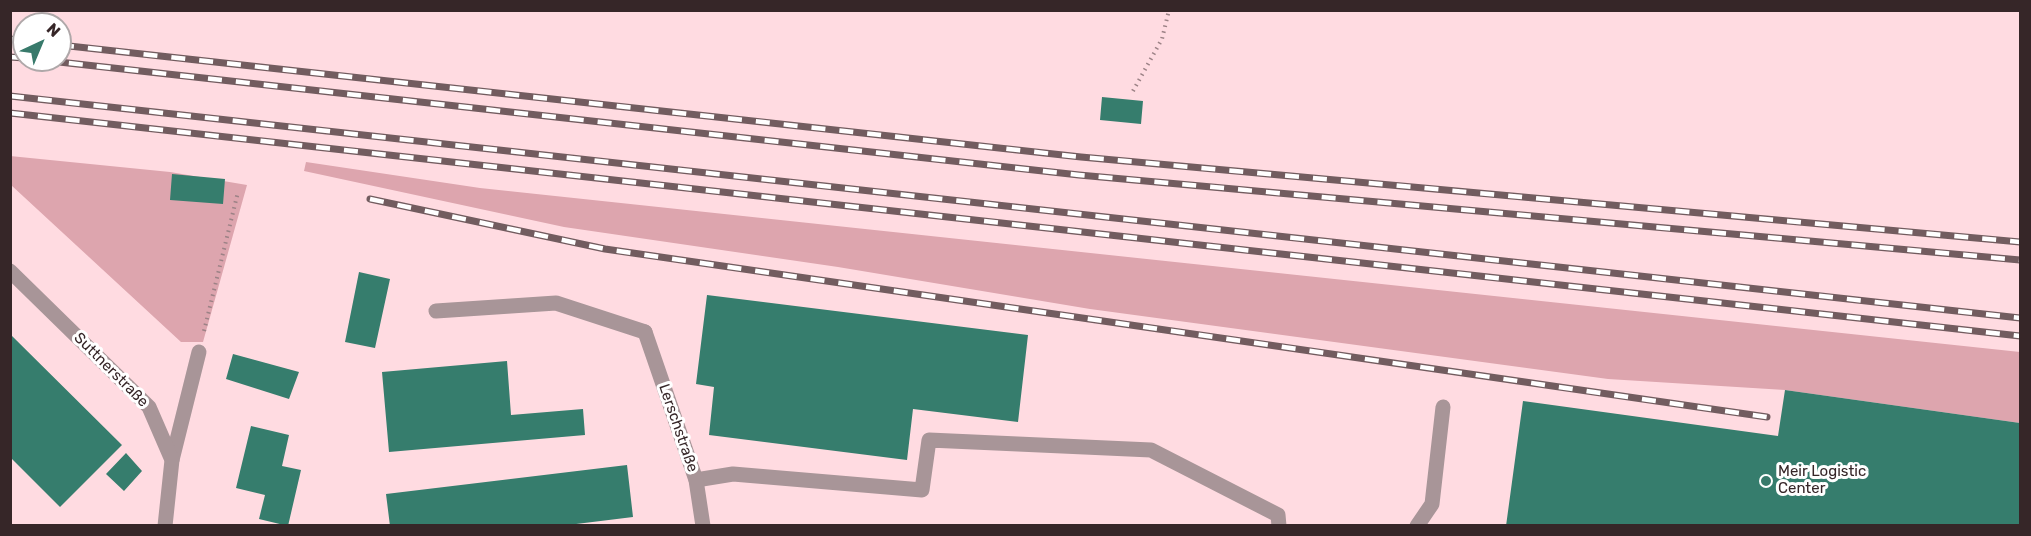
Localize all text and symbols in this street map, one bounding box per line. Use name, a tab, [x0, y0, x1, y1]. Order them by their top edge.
north arrow	[12, 12, 72, 72]
text: N	[43, 19, 64, 41]
street label: Suttnerstraße	[70, 329, 152, 411]
street label: Lerschstraße	[655, 382, 701, 474]
place label: Meir Logistic Center	[1778, 463, 1866, 498]
marker: Meir Logistic Center	[1759, 474, 1773, 488]

